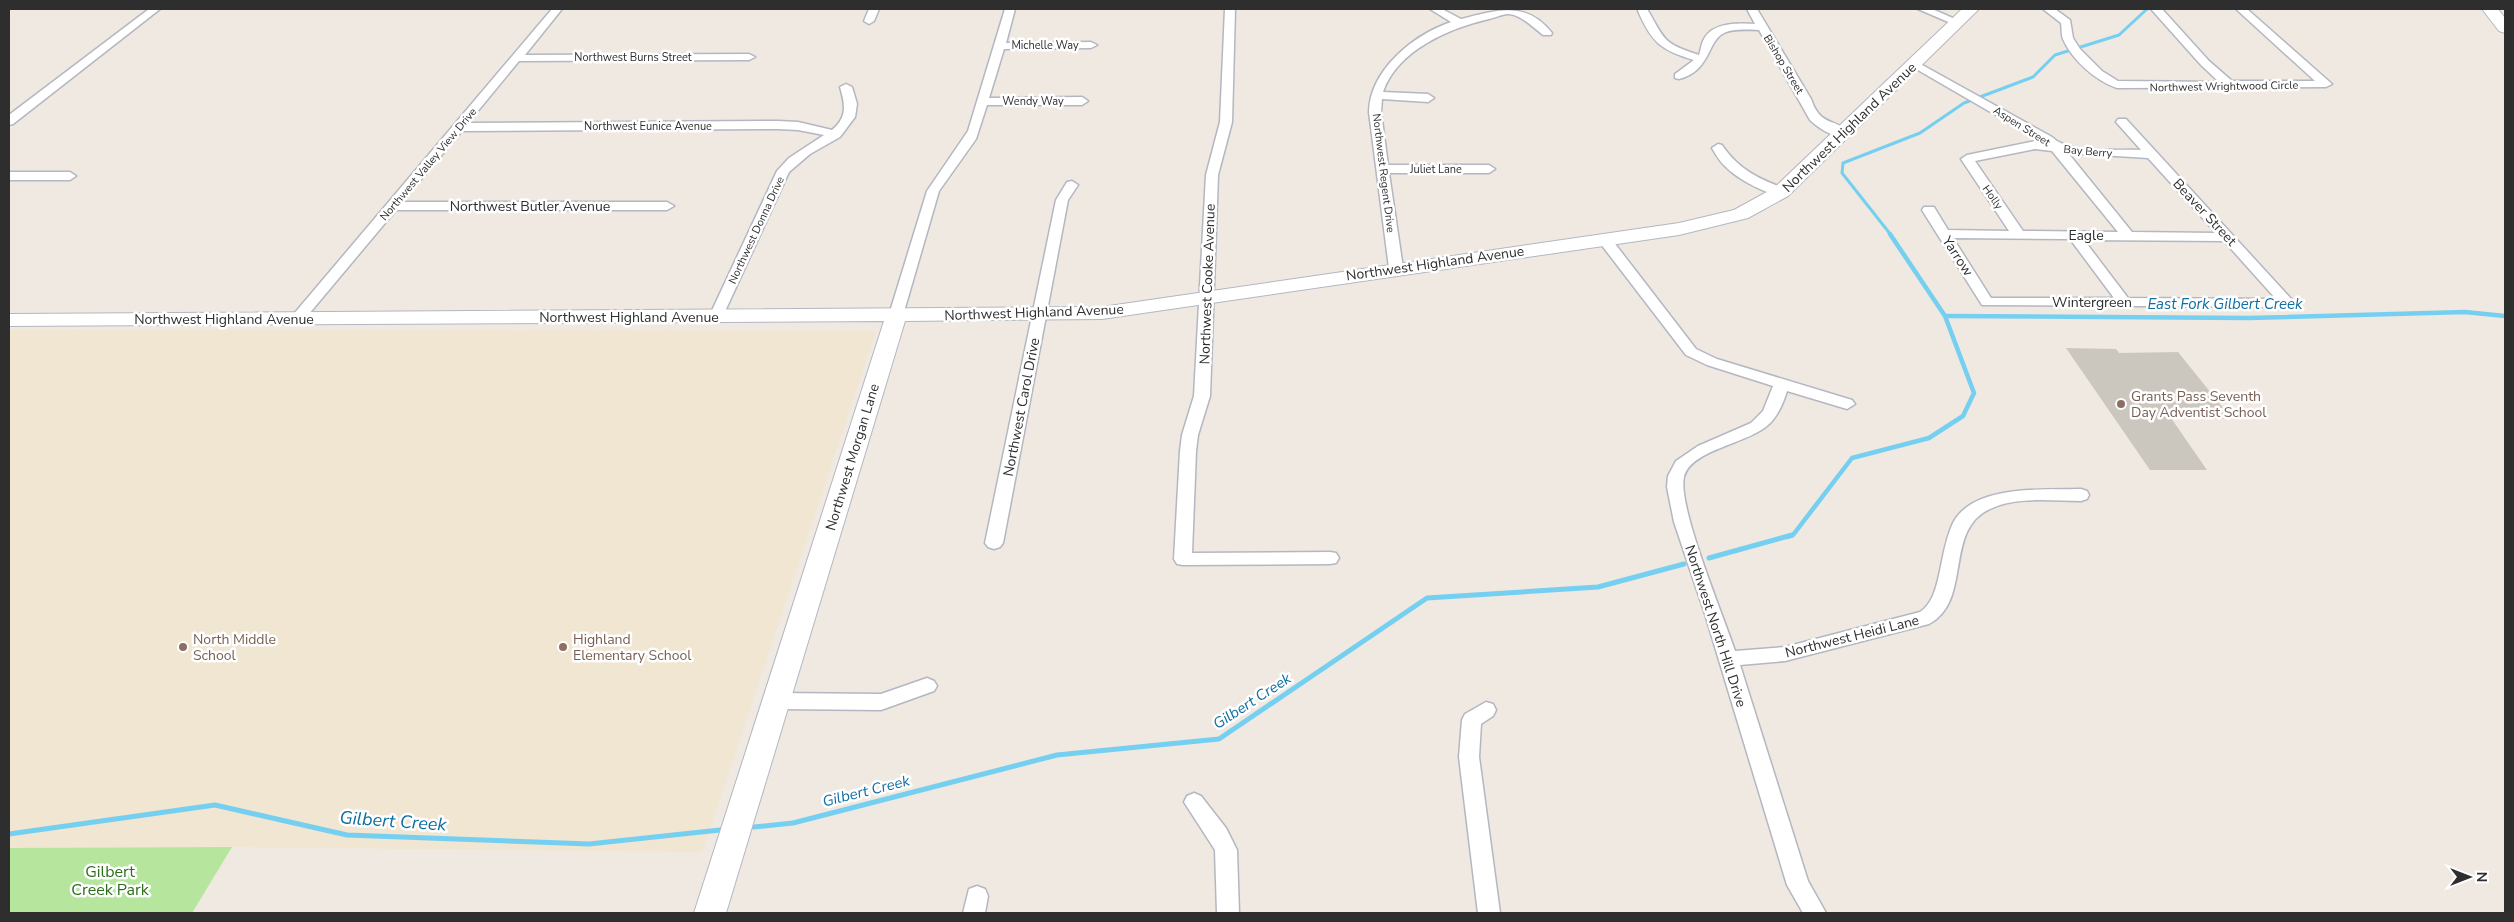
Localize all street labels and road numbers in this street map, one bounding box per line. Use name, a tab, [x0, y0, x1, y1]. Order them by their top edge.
street label: Bishop Street	[1760, 32, 1807, 97]
street label: Michelle Way	[1011, 38, 1079, 53]
street label: Northwest Burns Street	[574, 50, 692, 65]
street label: Northwest Highland Avenue	[1778, 58, 1921, 197]
street label: Northwest Wrightwood Circle	[2150, 78, 2299, 95]
street label: Wendy Way	[1002, 94, 1064, 109]
street label: Aspen Street	[1990, 103, 2053, 150]
street label: Northwest Valley View Drive	[377, 105, 480, 224]
street label: Northwest Regent Drive	[1369, 113, 1398, 234]
street label: Northwest Eunice Avenue	[584, 119, 712, 134]
street label: Bay Berry	[2063, 142, 2113, 161]
street label: Juliet Lane	[1409, 162, 1462, 177]
street label: Northwest Donna Drive	[725, 174, 788, 286]
street label: Beaver Street	[2168, 175, 2241, 250]
street label: Holly	[1979, 182, 2007, 213]
street label: Northwest Butler Avenue	[450, 197, 610, 216]
street label: Northwest Cooke Avenue	[1195, 203, 1220, 365]
street label: Eagle	[2068, 226, 2104, 245]
street label: Yarrow	[1937, 232, 1978, 280]
street label: Northwest Highland Avenue	[1345, 242, 1525, 285]
street label: Wintergreen	[2052, 293, 2132, 312]
street label: Northwest Highland Avenue	[944, 300, 1124, 325]
street label: Northwest Highland Avenue	[539, 308, 719, 327]
street label: Northwest Highland Avenue	[134, 310, 314, 329]
street label: Northwest Carol Drive	[999, 336, 1044, 478]
street label: Northwest Morgan Lane	[821, 381, 884, 533]
street label: Northwest North Hill Drive	[1680, 543, 1751, 710]
street label: Northwest Heidi Lane	[1783, 611, 1921, 662]

